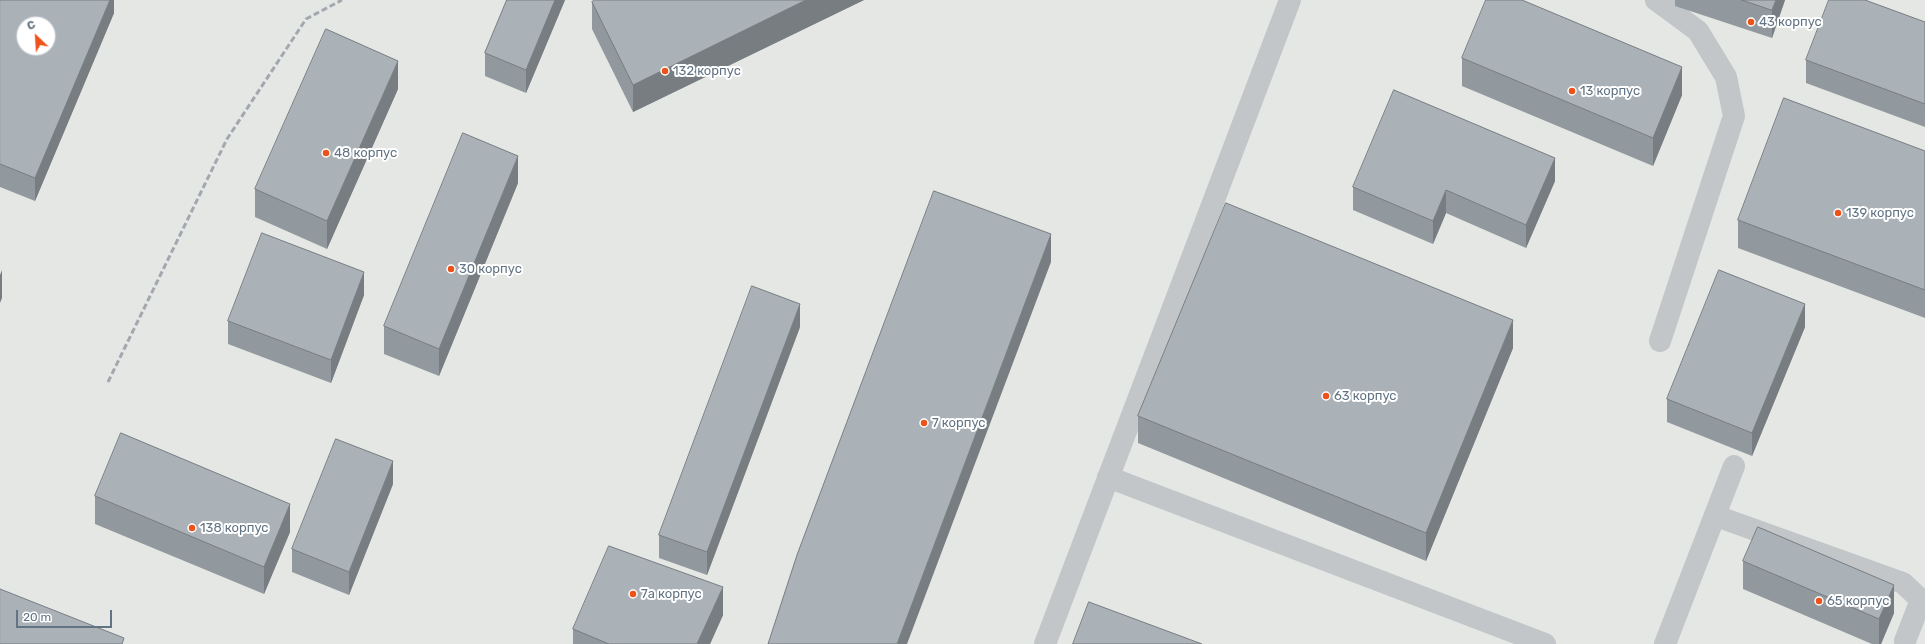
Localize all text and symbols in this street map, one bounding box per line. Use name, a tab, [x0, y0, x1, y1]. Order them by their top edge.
place label: 43 корпус	[1759, 14, 1822, 30]
north arrow	[16, 16, 56, 56]
marker: 43 корпус	[1746, 17, 1756, 27]
text: С	[25, 18, 37, 33]
place label: 132 корпус	[673, 63, 741, 79]
marker: 132 корпус	[660, 66, 670, 76]
place label: 13 корпус	[1580, 83, 1640, 99]
marker: 13 корпус	[1567, 86, 1577, 96]
place label: 48 корпус	[334, 145, 397, 161]
marker: 48 корпус	[321, 148, 331, 158]
place label: 139 корпус	[1846, 205, 1914, 221]
marker: 139 корпус	[1833, 208, 1843, 218]
place label: 30 корпус	[459, 261, 522, 277]
marker: 30 корпус	[446, 264, 456, 274]
place label: 63 корпус	[1334, 388, 1396, 404]
marker: 63 корпус	[1321, 391, 1331, 401]
place label: 7 корпус	[932, 415, 985, 431]
marker: 7 корпус	[919, 418, 929, 428]
place label: 138 корпус	[200, 520, 268, 536]
marker: 138 корпус	[187, 523, 197, 533]
place label: 7а корпус	[641, 586, 702, 602]
marker: 7а корпус	[628, 589, 638, 599]
place label: 65 корпус	[1827, 593, 1889, 609]
marker: 65 корпус	[1814, 596, 1824, 606]
scale bar	[18, 602, 114, 628]
text: 20 m	[23, 610, 51, 624]

